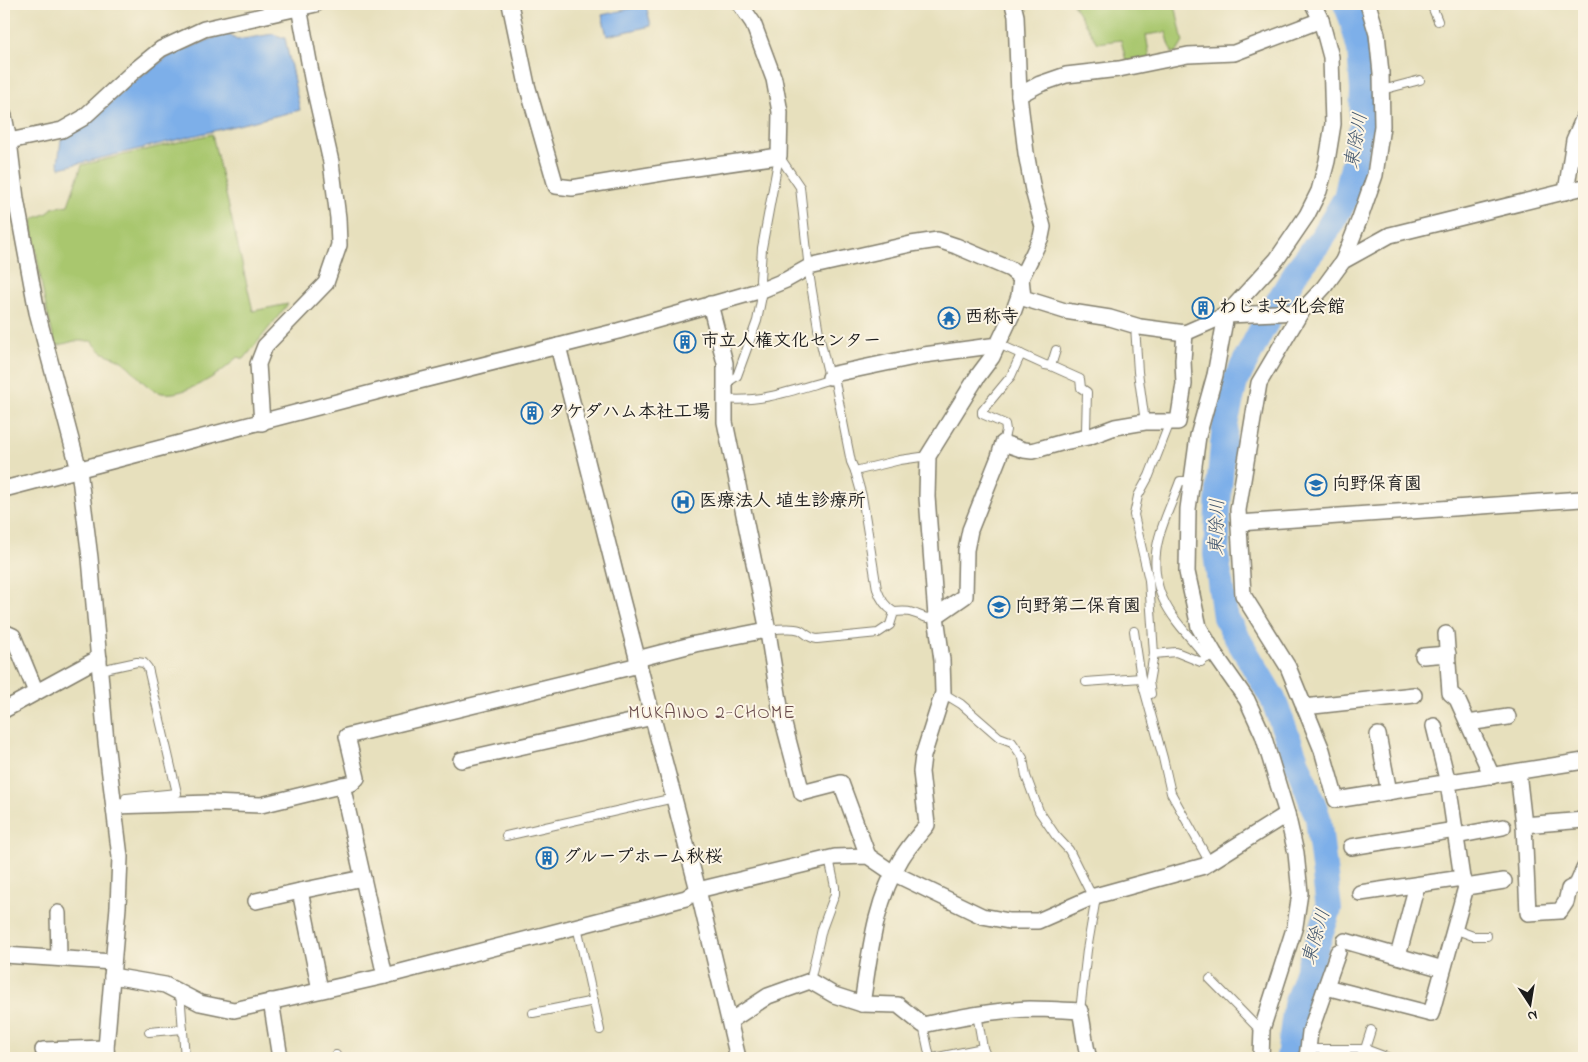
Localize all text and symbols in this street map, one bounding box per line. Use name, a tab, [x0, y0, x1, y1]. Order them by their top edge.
water label: 東除川	[1339, 111, 1375, 171]
place label: わじま文化会館	[1219, 295, 1345, 321]
building icon: わじま文化会館	[1191, 296, 1215, 320]
place label: 西称寺	[965, 305, 1019, 331]
temple icon: 西称寺	[937, 306, 961, 330]
place label: 市立人権文化センター	[701, 329, 881, 355]
building icon: 市立人権文化センター	[673, 330, 697, 354]
place label: タケダハム本社工場	[548, 400, 710, 426]
building icon: タケダハム本社工場	[520, 401, 544, 425]
place label: 向野保育園	[1332, 472, 1422, 498]
school or university icon: 向野保育園	[1304, 473, 1328, 497]
place label: 医療法人 埴生診療所	[699, 489, 866, 515]
hospital icon: 医療法人 埴生診療所	[671, 490, 695, 514]
water label: 東除川	[1204, 498, 1232, 556]
place label: 向野第二保育園	[1015, 594, 1141, 620]
school or university icon: 向野第二保育園	[987, 595, 1011, 619]
district label: MUKAINO 2-CHOME	[628, 700, 796, 727]
place label: グループホーム秋桜	[563, 845, 723, 871]
building icon: グループホーム秋桜	[535, 846, 559, 870]
water label: 東除川	[1296, 906, 1338, 968]
north arrow	[1506, 980, 1556, 1030]
text: N	[1526, 1004, 1539, 1027]

